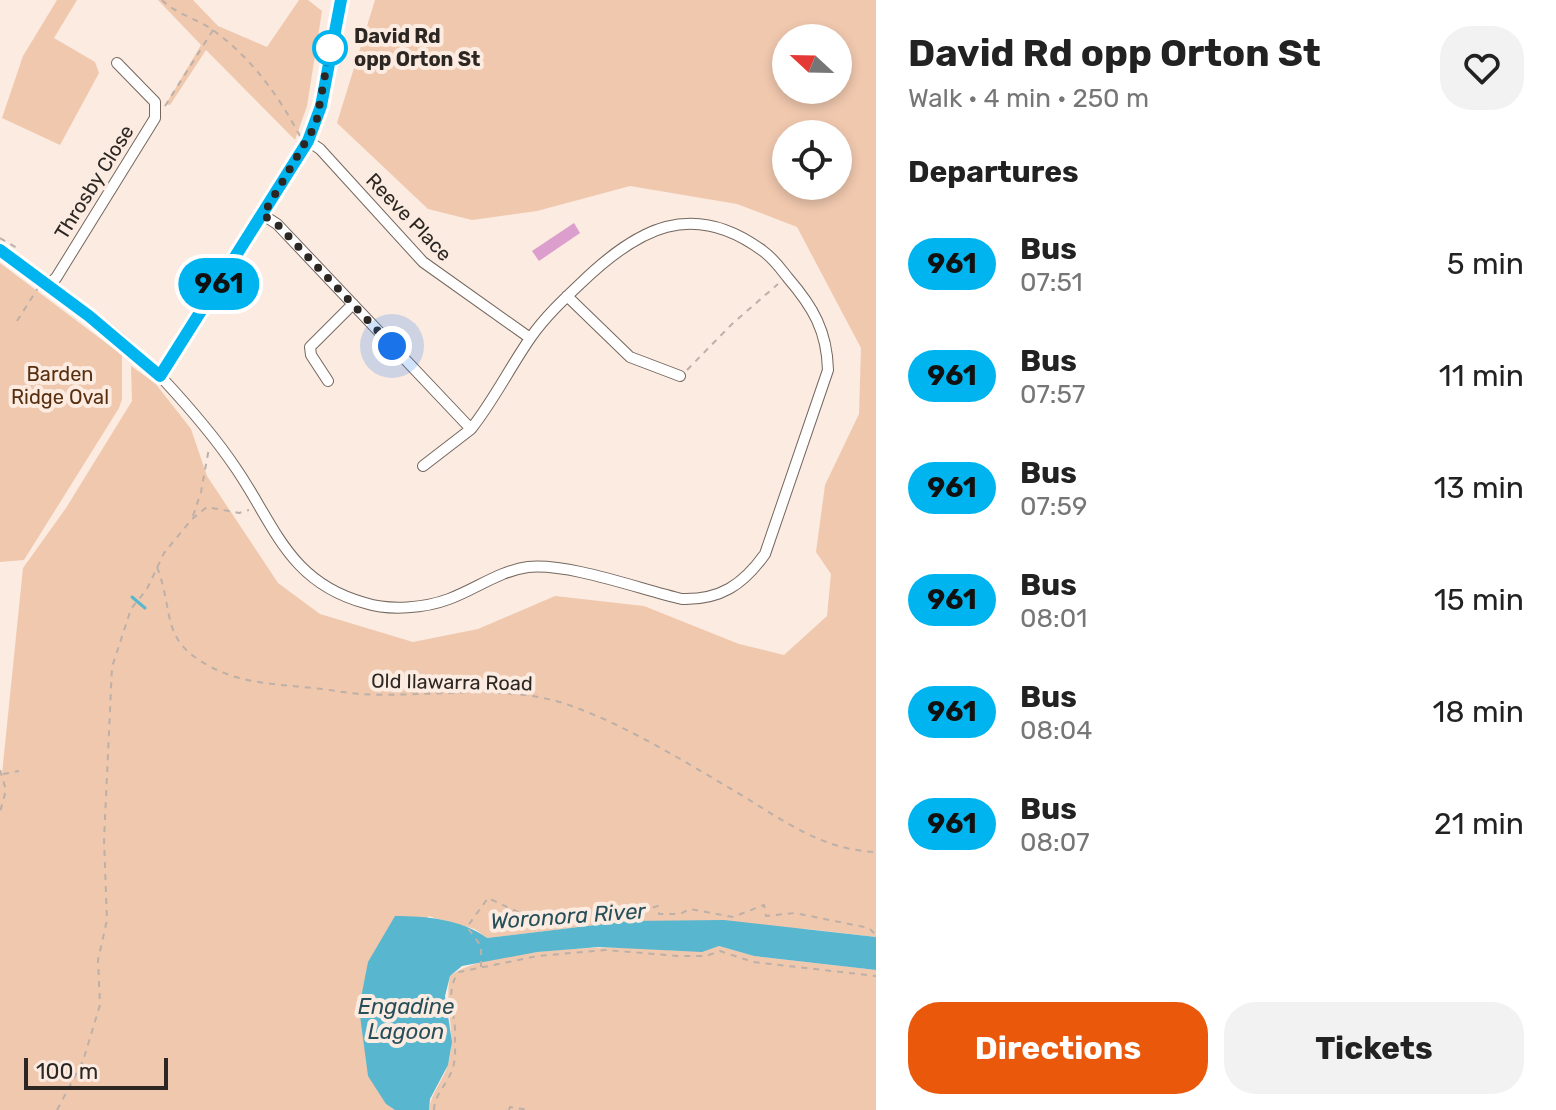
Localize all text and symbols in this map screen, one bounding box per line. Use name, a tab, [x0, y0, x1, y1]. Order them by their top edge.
place label: David Rd opp Orton St	[354, 24, 480, 71]
north arrow	[772, 24, 852, 104]
map controls	[772, 24, 852, 200]
button: heart	[1440, 26, 1524, 110]
text: David Rd opp Orton St	[908, 30, 1321, 76]
marker: David Rd opp Orton St	[313, 31, 347, 65]
text: Walk · 4 min · 250 m	[908, 83, 1149, 114]
street label: Throsby Close	[49, 120, 139, 244]
button: locate	[772, 120, 852, 200]
text: Departures	[908, 154, 1079, 190]
street label: Reeve Place	[361, 168, 457, 266]
text: Bus	[1020, 231, 1077, 267]
text: 5 min	[1447, 246, 1524, 282]
text: 961	[927, 247, 977, 280]
line badge: 961	[173, 258, 265, 310]
text: 961	[194, 267, 244, 300]
text: 07:51	[1020, 267, 1083, 298]
your location	[372, 326, 412, 366]
text: Bus	[1020, 343, 1077, 379]
text: 11 min	[1439, 358, 1524, 394]
text: 961	[927, 359, 977, 392]
park label: Barden Ridge Oval	[11, 362, 109, 409]
text: 07:57	[1020, 379, 1085, 410]
text: Bus	[1020, 455, 1077, 491]
text: 13 min	[1434, 470, 1524, 506]
text: 961	[927, 471, 977, 504]
text: 07:59	[1020, 491, 1087, 522]
text: Bus	[1020, 567, 1077, 603]
text: 15 min	[1434, 582, 1524, 618]
text: 961	[927, 583, 977, 616]
text: 08:01	[1020, 603, 1087, 634]
street label: Old Ilawarra Road	[371, 669, 533, 695]
text: Bus	[1020, 679, 1077, 715]
text: 18 min	[1433, 694, 1524, 730]
text: 961	[927, 695, 977, 728]
text: 08:04	[1020, 715, 1092, 746]
text: Bus	[1020, 791, 1077, 827]
text: 21 min	[1434, 806, 1524, 842]
text: 961	[927, 807, 977, 840]
text: 08:07	[1020, 827, 1090, 858]
water label: Woronora River	[490, 897, 648, 935]
water label: Engadine Lagoon	[358, 993, 454, 1045]
button: Directions	[908, 1002, 1208, 1094]
button: Tickets	[1224, 1002, 1524, 1094]
scale bar	[24, 1054, 168, 1090]
text: 100 m	[36, 1058, 98, 1085]

